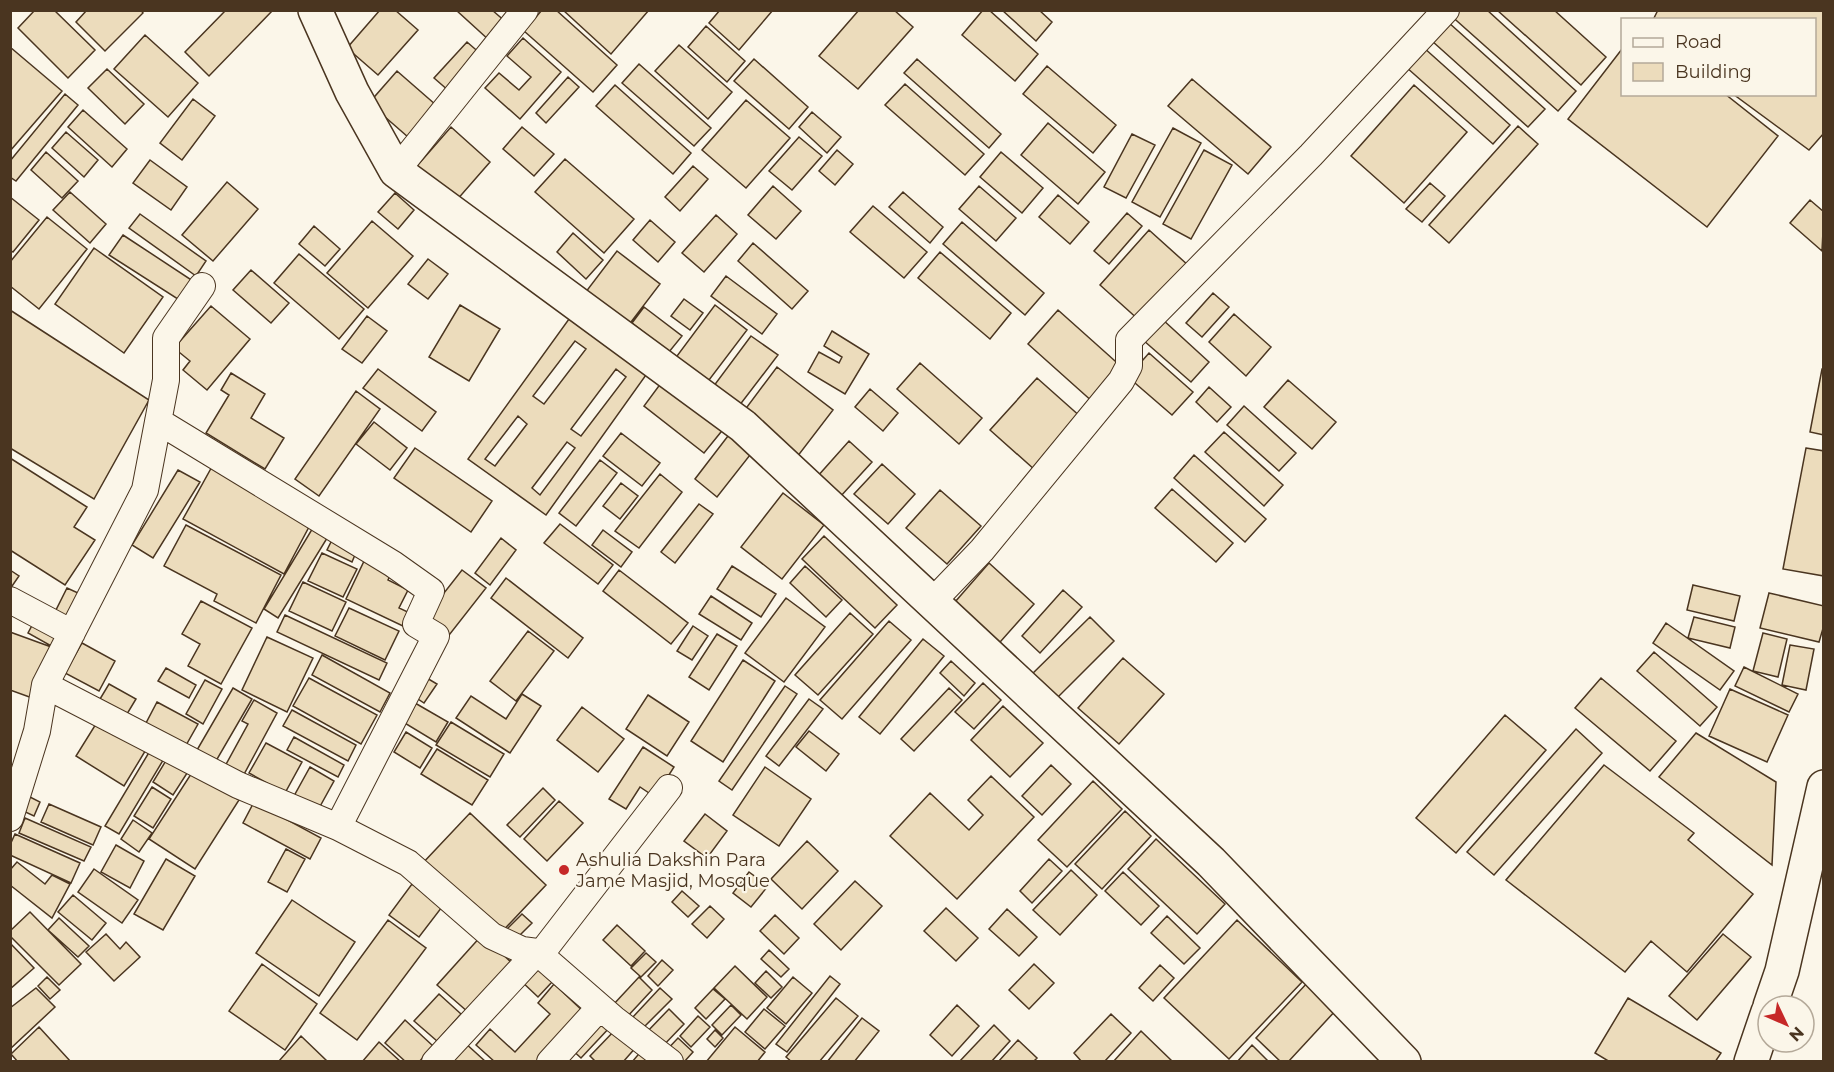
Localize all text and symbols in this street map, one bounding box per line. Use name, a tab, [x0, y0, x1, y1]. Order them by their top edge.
legend	[1621, 18, 1816, 96]
text: Road	[1675, 31, 1722, 53]
text: Building	[1675, 61, 1752, 83]
place label: Ashulia Dakshin Para Jame Masjid, Mosque	[575, 849, 770, 892]
marker: Ashulia Dakshin Para Jame Masjid, Mosque	[557, 863, 571, 877]
north arrow	[1756, 994, 1816, 1054]
text: N	[1785, 1023, 1808, 1045]

